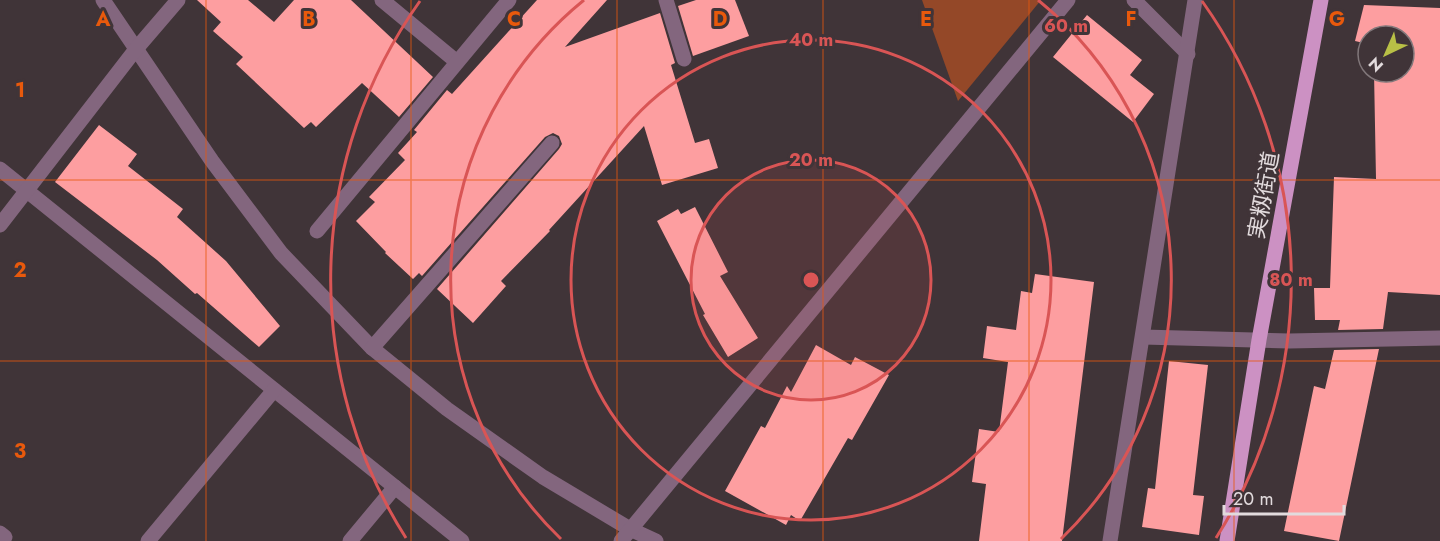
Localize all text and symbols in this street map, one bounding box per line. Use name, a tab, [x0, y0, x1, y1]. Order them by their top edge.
text: A	[95, 5, 111, 34]
text: B	[302, 5, 316, 34]
text: C	[507, 5, 521, 34]
text: D	[713, 5, 727, 34]
text: E	[920, 5, 932, 34]
text: F	[1125, 5, 1137, 34]
text: G	[1329, 5, 1345, 34]
text: 60 m	[1044, 13, 1088, 39]
north arrow	[1356, 24, 1416, 84]
text: 40 m	[789, 27, 833, 53]
text: N	[1363, 52, 1388, 77]
text: 1	[15, 76, 25, 105]
text: 20 m	[789, 147, 833, 173]
street label: 実籾街道	[1240, 149, 1286, 241]
text: 2	[13, 256, 27, 285]
text: 80 m	[1269, 267, 1313, 293]
centre of rings	[801, 270, 821, 290]
text: 3	[14, 437, 26, 466]
scale bar	[1224, 478, 1344, 516]
text: 20 m	[1233, 486, 1273, 512]

